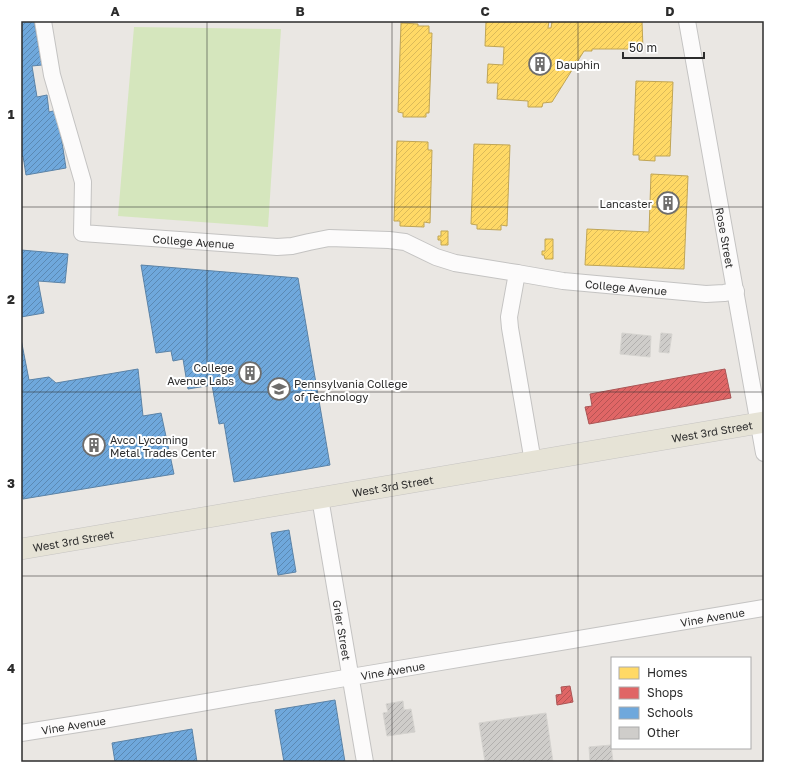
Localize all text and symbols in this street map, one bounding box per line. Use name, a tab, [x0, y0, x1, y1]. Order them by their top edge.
text: A	[110, 3, 120, 19]
text: B	[295, 3, 305, 19]
text: C	[480, 3, 490, 19]
text: D	[665, 3, 675, 19]
scale bar	[623, 34, 704, 60]
text: 50 m	[629, 40, 657, 55]
building icon: Dauphin	[527, 51, 553, 77]
place label: Dauphin	[556, 58, 600, 71]
text: 1	[8, 106, 15, 122]
building icon: Lancaster	[655, 190, 681, 216]
place label: Lancaster	[600, 197, 653, 210]
street label: Rose Street	[714, 206, 737, 269]
street label: College Avenue	[152, 232, 235, 250]
street label: College Avenue	[585, 277, 668, 297]
text: 2	[7, 291, 15, 307]
building icon: College Avenue Labs	[237, 360, 263, 386]
place label: College Avenue Labs	[167, 361, 234, 387]
school or university icon: Pennsylvania College of Technology	[266, 376, 292, 402]
place label: Pennsylvania College of Technology	[294, 377, 408, 403]
street label: West 3rd Street	[670, 418, 754, 444]
building icon: Avco Lycoming Metal Trades Center	[81, 432, 107, 458]
place label: Avco Lycoming Metal Trades Center	[110, 433, 217, 459]
street label: West 3rd Street	[351, 472, 434, 499]
text: 3	[7, 475, 15, 491]
street label: West 3rd Street	[32, 527, 115, 553]
street label: Grier Street	[331, 599, 354, 661]
street label: Vine Avenue	[679, 605, 745, 628]
legend	[611, 657, 751, 749]
street label: Vine Avenue	[360, 658, 426, 682]
text: 4	[7, 660, 15, 676]
text: Homes	[647, 665, 687, 680]
text: Shops	[647, 685, 683, 700]
text: Schools	[647, 705, 693, 720]
street label: Vine Avenue	[40, 713, 107, 736]
text: Other	[647, 725, 680, 740]

